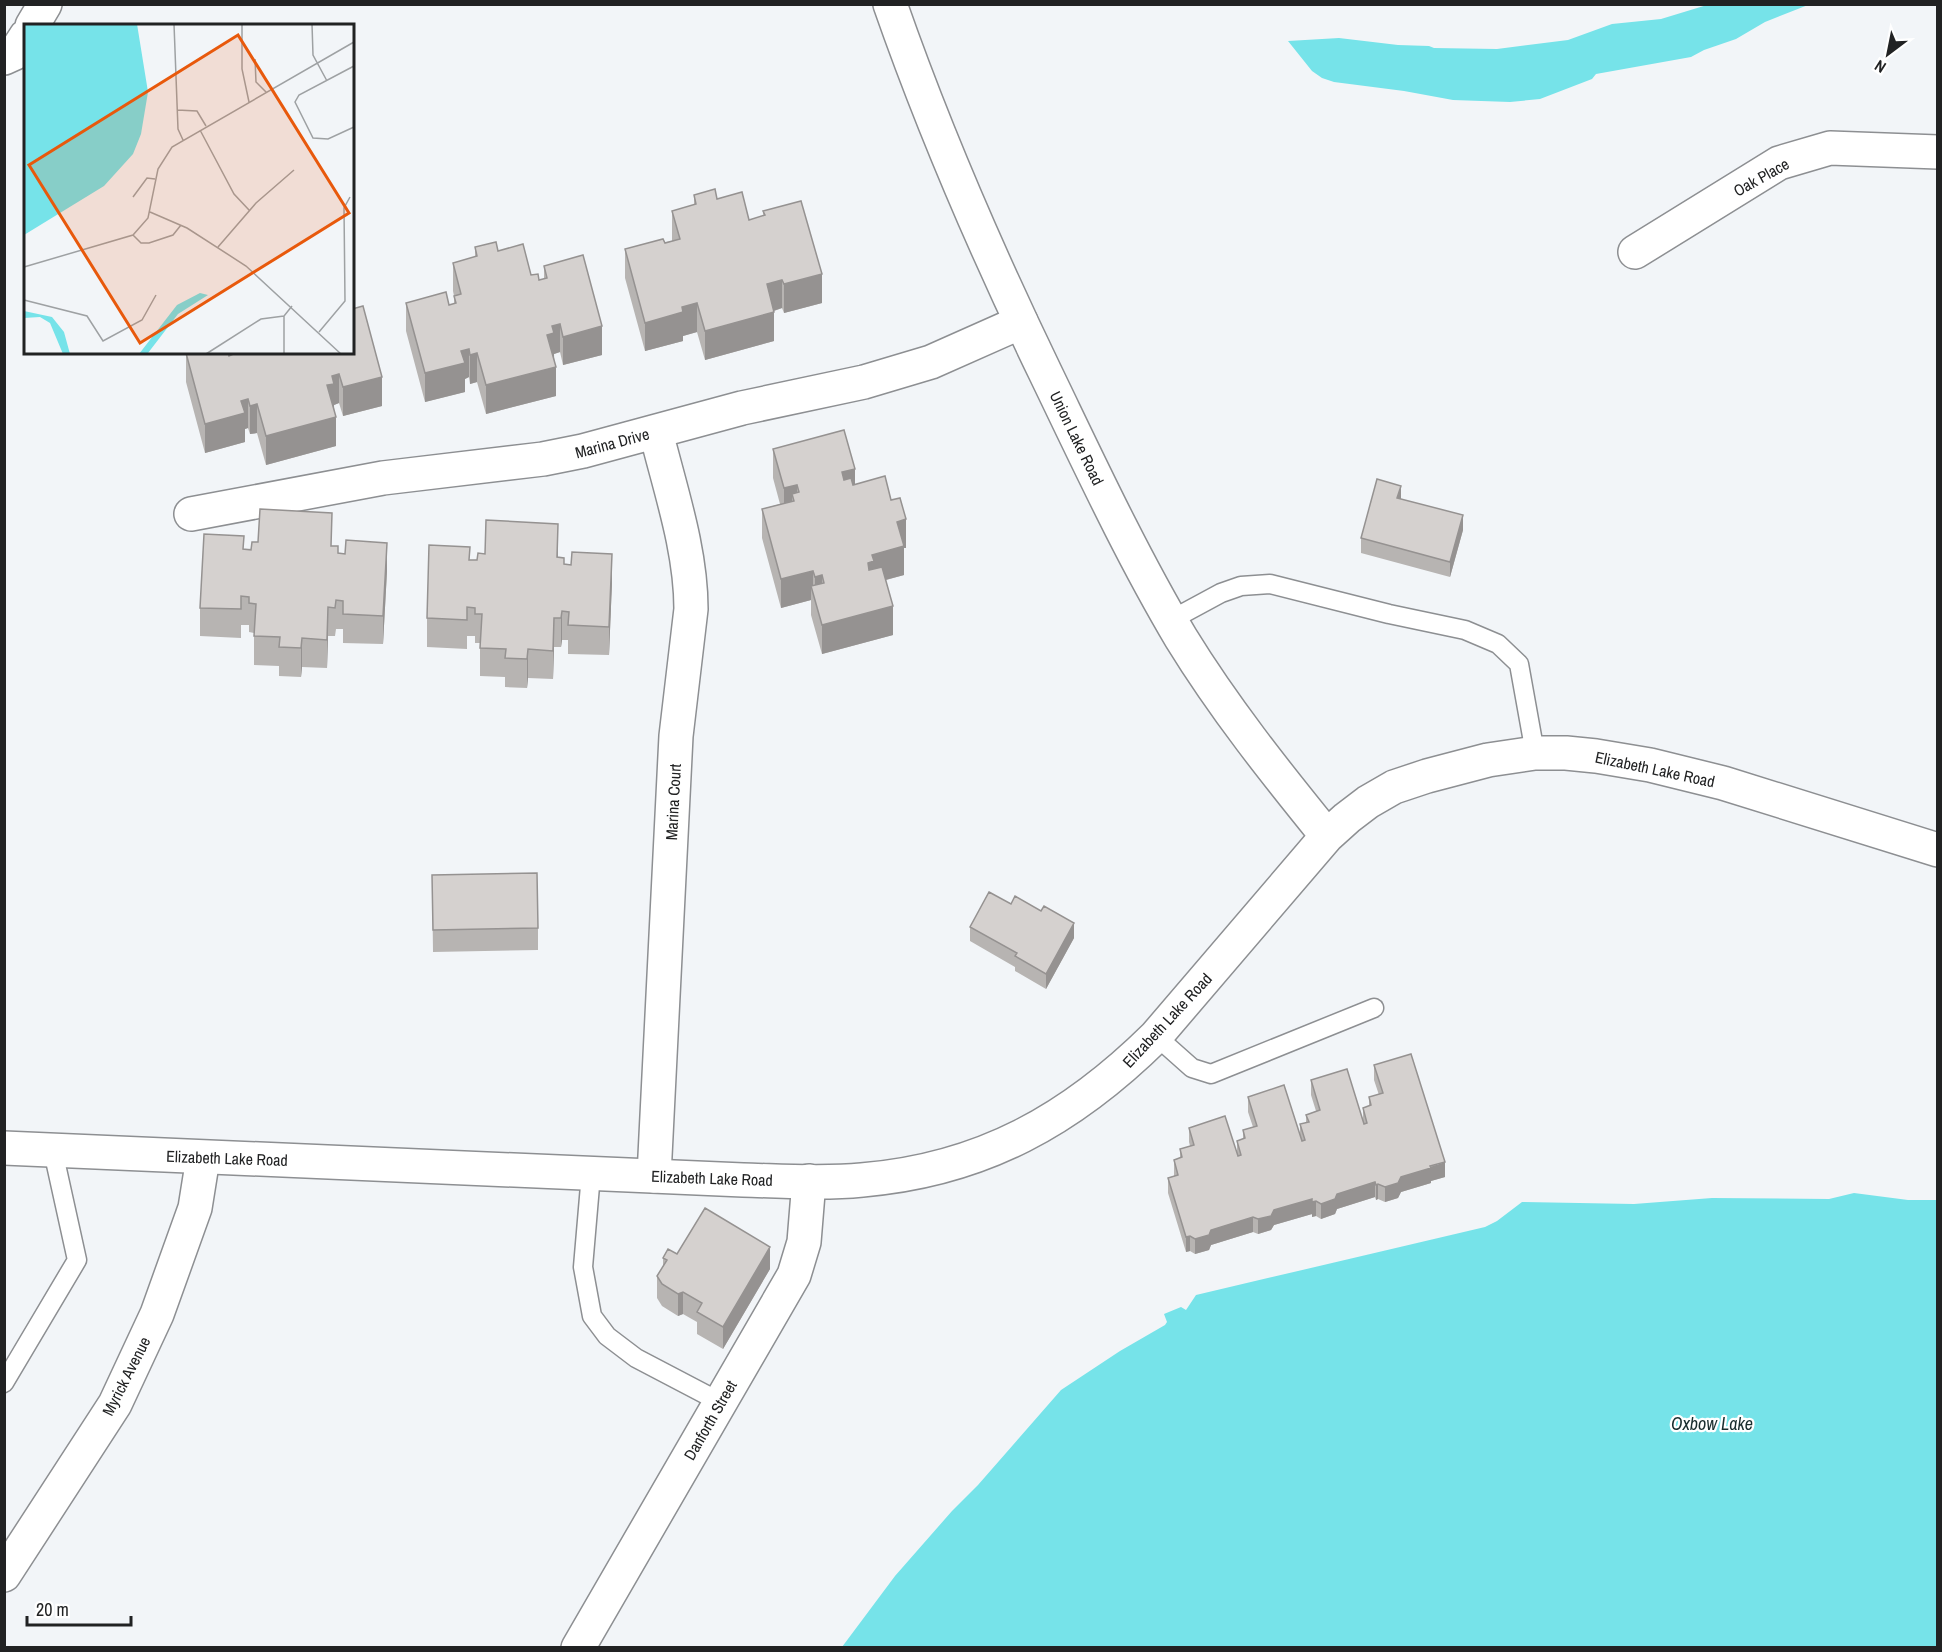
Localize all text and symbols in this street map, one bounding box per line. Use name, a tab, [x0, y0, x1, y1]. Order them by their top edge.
inset map	[24, 24, 354, 354]
north arrow	[1858, 24, 1918, 84]
text: N	[1870, 55, 1890, 79]
street label: Oak Place	[1729, 153, 1793, 201]
street label: Union Lake Road	[1045, 387, 1109, 489]
street label: Marina Drive	[573, 423, 651, 463]
street label: Elizabeth Lake Road	[1593, 746, 1717, 792]
street label: Marina Court	[660, 763, 686, 841]
street label: Elizabeth Lake Road	[1117, 968, 1217, 1072]
street label: Elizabeth Lake Road	[166, 1145, 288, 1171]
street label: Elizabeth Lake Road	[651, 1165, 773, 1191]
street label: Myrick Avenue	[97, 1333, 155, 1419]
street label: Danforth Street	[678, 1376, 742, 1464]
water label: Oxbow Lake	[1671, 1411, 1753, 1436]
scale bar	[27, 1589, 130, 1627]
text: 20 m	[36, 1597, 69, 1622]

